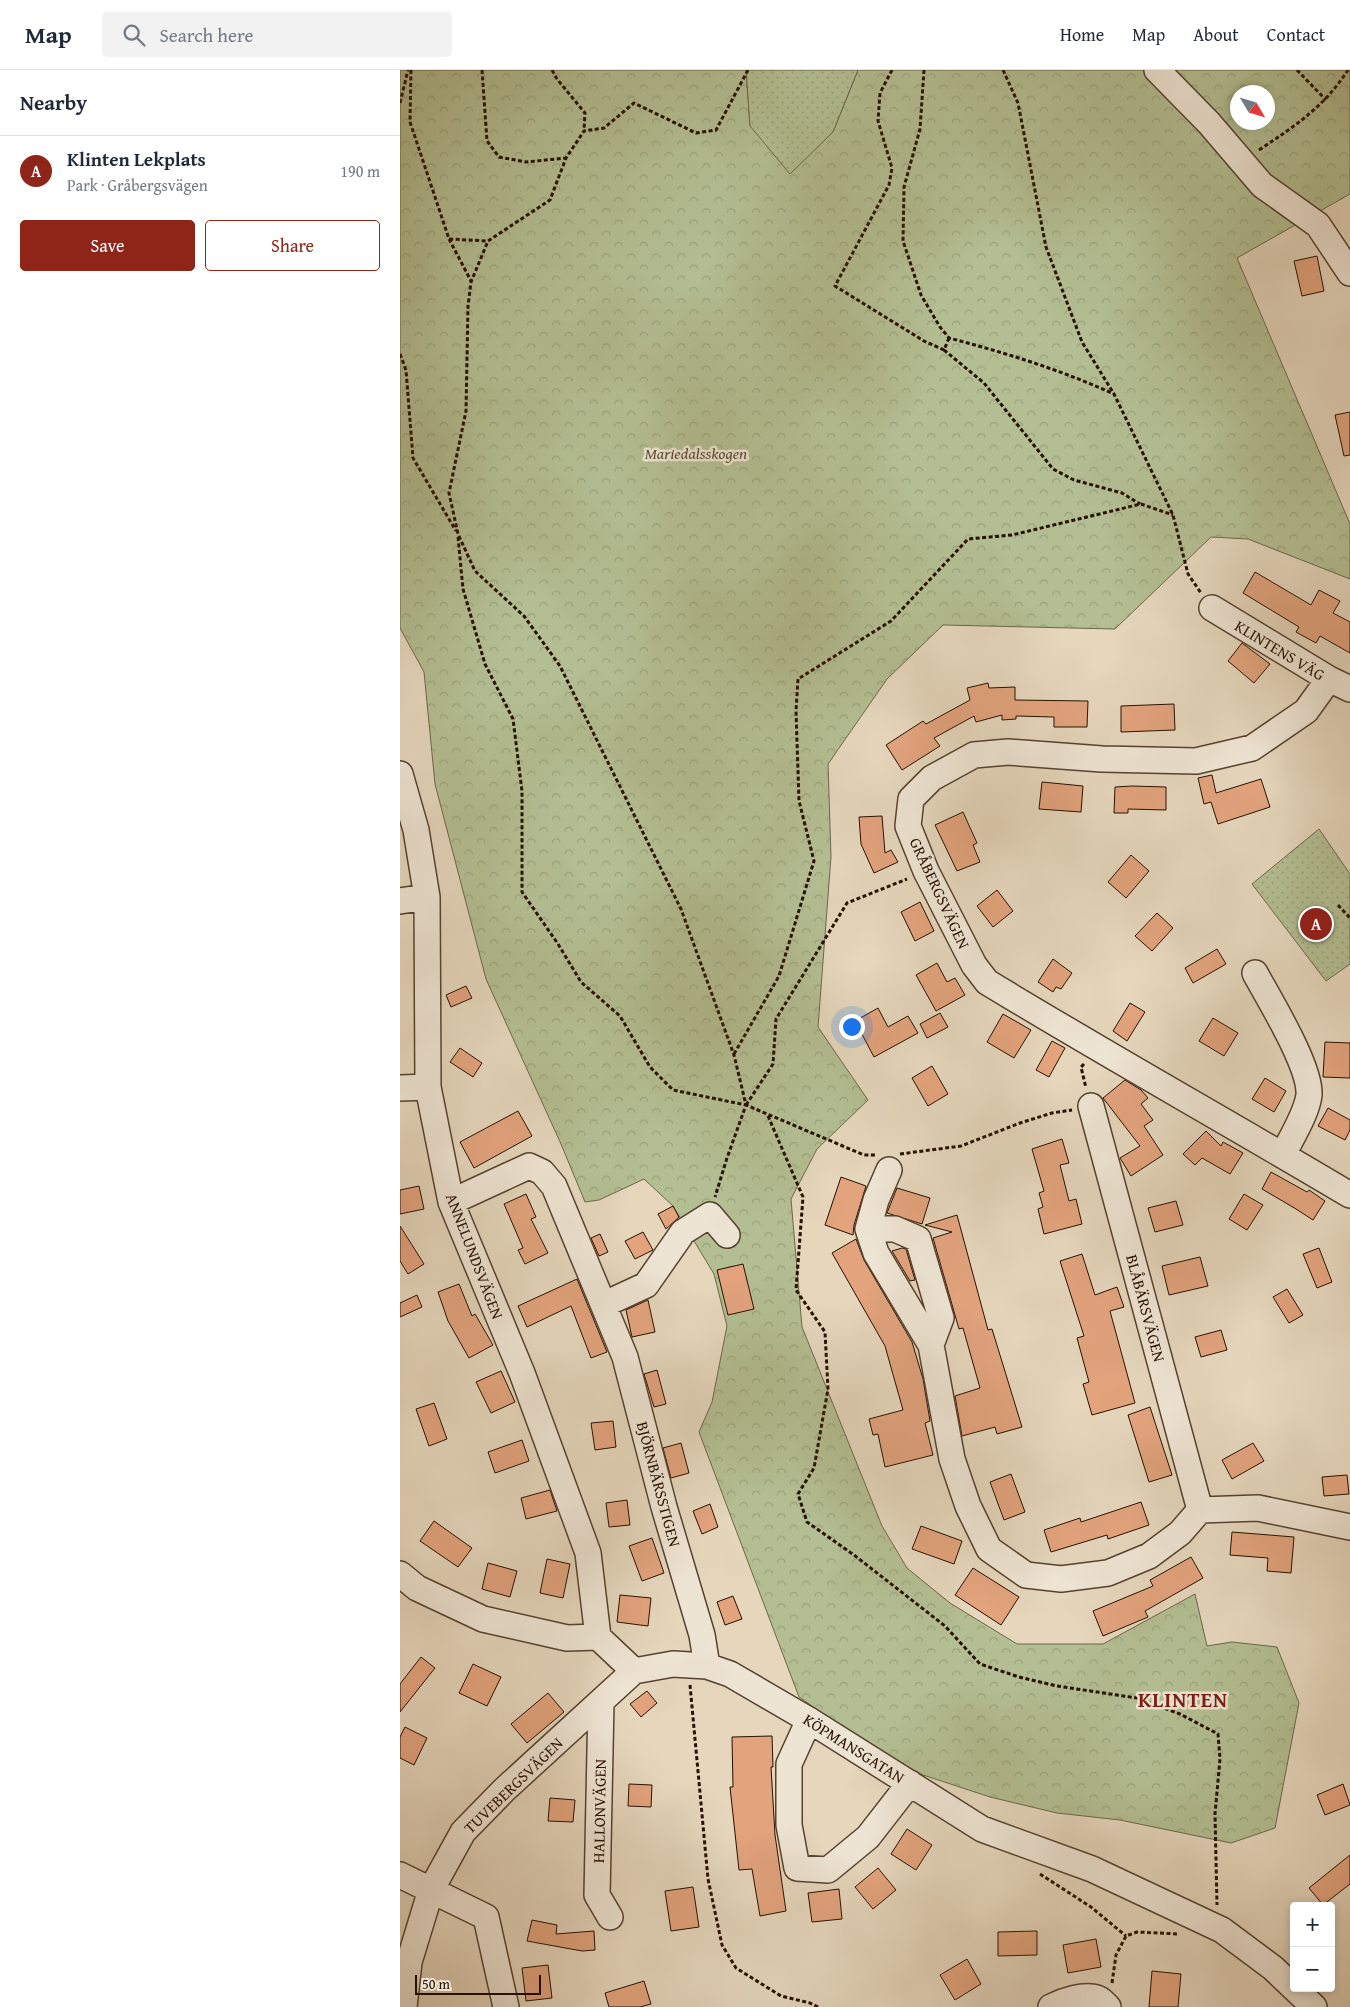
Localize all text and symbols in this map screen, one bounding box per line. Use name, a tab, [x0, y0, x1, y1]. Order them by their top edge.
search box	[102, 12, 452, 57]
text: Map	[25, 17, 72, 52]
icon: search	[120, 21, 148, 49]
text: Search here	[160, 21, 253, 49]
text: Home	[1060, 21, 1104, 48]
text: Map	[1132, 21, 1165, 48]
text: About	[1193, 21, 1239, 48]
text: Contact	[1267, 21, 1325, 48]
north arrow	[1230, 85, 1275, 130]
text: Nearby	[20, 87, 87, 118]
text: Klinten Lekplats	[67, 145, 206, 173]
text: A	[31, 159, 41, 183]
text: 190 m	[340, 159, 380, 183]
text: Park · Gråbergsvägen	[67, 173, 208, 197]
button: Save	[20, 220, 195, 271]
button: Share	[205, 220, 380, 271]
park label: Mariedalsskogen	[645, 441, 747, 465]
street label: KLINTENS VÄG	[1230, 614, 1330, 687]
street label: GRÅBERGSVÄGEN	[904, 833, 976, 953]
pin: A	[1300, 905, 1332, 943]
your location	[839, 1014, 865, 1040]
street label: ANNELUNDSVÄGEN	[440, 1190, 510, 1323]
street label: BLÅBÄRSVÄGEN	[1120, 1252, 1172, 1365]
street label: BJÖRNBÄRSSTIGEN	[631, 1419, 687, 1550]
district label: KLINTEN	[1138, 1684, 1228, 1715]
street label: KÖPMANSGATAN	[799, 1707, 910, 1789]
street label: TUVEBERGSVÄGEN	[458, 1731, 568, 1839]
street label: HALLONVÄGEN	[586, 1758, 612, 1863]
map controls	[1290, 1902, 1335, 1992]
button: +	[1290, 1902, 1335, 1947]
button: −	[1290, 1947, 1335, 1992]
scale bar	[415, 1972, 541, 1995]
text: 50 m	[422, 1974, 450, 1994]

